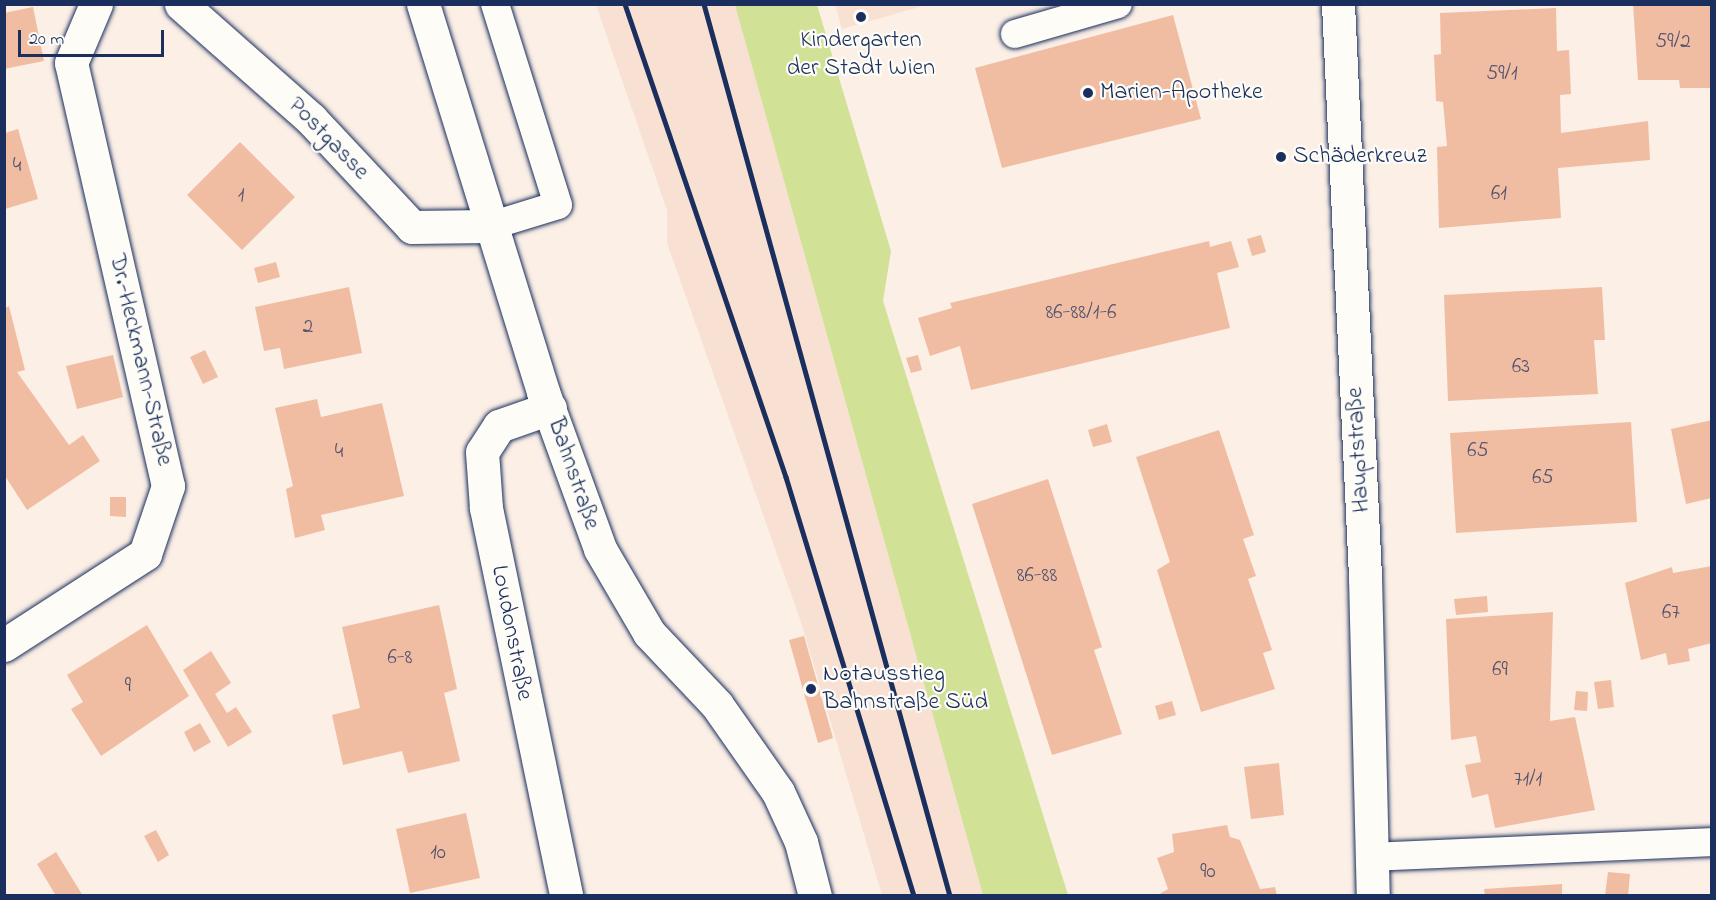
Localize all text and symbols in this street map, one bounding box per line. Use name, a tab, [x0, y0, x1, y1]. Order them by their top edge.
marker: Kindergarten der Stadt Wien	[854, 10, 868, 24]
scale bar	[21, 18, 166, 56]
text: 20 m	[29, 27, 64, 53]
place label: Kindergarten der Stadt Wien	[787, 27, 935, 83]
house number: 59/2	[1655, 29, 1691, 55]
house number: 59/1	[1486, 61, 1518, 87]
place label: Marien-Apotheke	[1100, 79, 1263, 107]
marker: Marien-Apotheke	[1081, 86, 1095, 100]
street label: Postgasse	[281, 92, 375, 186]
place label: Schäderkreuz	[1293, 143, 1427, 171]
marker: Schäderkreuz	[1274, 150, 1288, 164]
house number: 4	[13, 153, 21, 179]
house number: 61	[1491, 181, 1507, 207]
house number: 1	[238, 183, 244, 209]
street label: Dr.-Heckmann-Straße	[102, 251, 178, 469]
house number: 86-88/1-6	[1045, 300, 1117, 326]
house number: 2	[303, 314, 313, 340]
house number: 63	[1512, 354, 1530, 380]
street label: Hauptstraße	[1341, 387, 1377, 513]
street label: Bahnstraße	[540, 414, 606, 534]
house number: 65	[1467, 438, 1489, 464]
house number: 4	[335, 439, 343, 465]
house number: 65	[1532, 465, 1554, 491]
street label: Loudonstraße	[484, 563, 538, 703]
house number: 86-88	[1017, 563, 1057, 589]
house number: 67	[1662, 600, 1680, 626]
house number: 6-8	[388, 645, 412, 671]
house number: 69	[1492, 657, 1508, 683]
place label: Notausstieg Bahnstraße Süd	[823, 661, 988, 717]
house number: 9	[125, 673, 131, 699]
marker: Notausstieg Bahnstraße Süd	[804, 682, 818, 696]
house number: 71/1	[1514, 767, 1542, 793]
house number: 10	[430, 840, 446, 866]
house number: 90	[1200, 859, 1216, 885]

